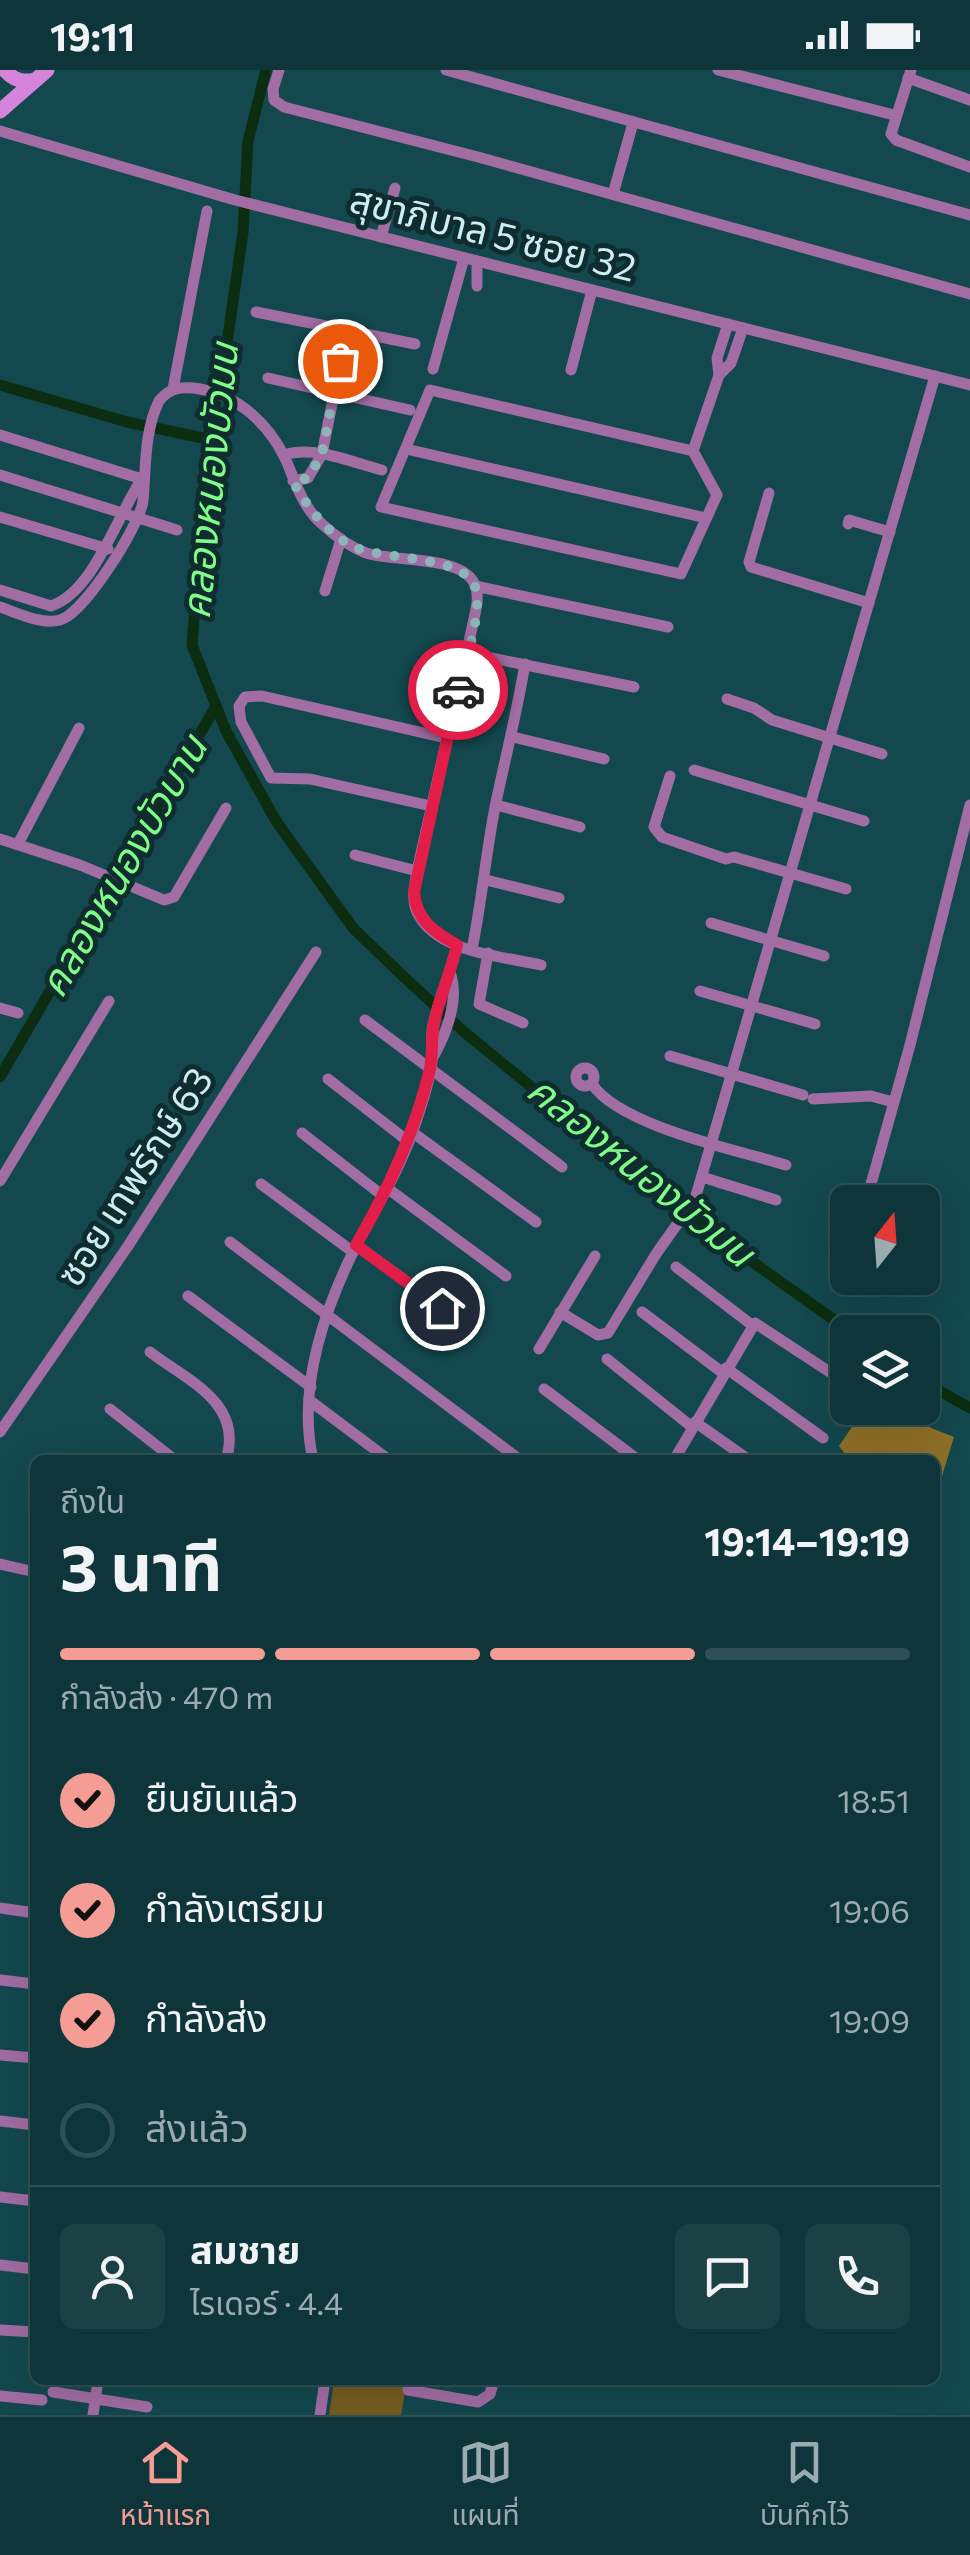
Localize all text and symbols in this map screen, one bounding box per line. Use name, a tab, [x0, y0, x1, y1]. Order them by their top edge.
text: 19:11	[50, 12, 135, 59]
street label: สุขาภิบาล 5 ซอย 32	[345, 173, 641, 292]
pin	[298, 319, 383, 404]
icon: bag	[313, 334, 368, 389]
water label: คลองหนองบัวมน	[169, 338, 247, 621]
courier	[408, 640, 508, 740]
icon: car	[431, 663, 486, 718]
water label: คลองหนองบัวบาน	[26, 723, 217, 1004]
street label: ซอย เทพรักษ์ 63	[45, 1058, 221, 1294]
water label: คลองหนองบัวมน	[519, 1063, 768, 1277]
north arrow	[830, 1185, 940, 1295]
map controls	[830, 1185, 940, 1425]
pin	[400, 1266, 485, 1351]
icon: home	[415, 1281, 470, 1336]
button: layers	[830, 1315, 940, 1425]
text: ถึงใน	[60, 1480, 125, 1520]
text: 19:14–19:19	[704, 1517, 910, 1564]
text: 3 นาที	[60, 1525, 222, 1604]
text: กำลังส่ง · 470 m	[60, 1676, 273, 1716]
icon: check	[60, 1773, 115, 1828]
text: ยืนยันแล้ว	[145, 1773, 298, 1820]
text: 18:51	[837, 1780, 910, 1820]
icon: check	[60, 1883, 115, 1938]
text: กำลังเตรียม	[145, 1883, 325, 1930]
text: 19:06	[829, 1890, 910, 1930]
icon: check	[60, 1993, 115, 2048]
text: กำลังส่ง	[145, 1993, 267, 2040]
text: 19:09	[829, 2000, 910, 2040]
text: ส่งแล้ว	[145, 2103, 249, 2150]
button: person	[60, 2224, 165, 2329]
button: chat	[675, 2224, 780, 2329]
button: phone	[805, 2224, 910, 2329]
text: สมชาย	[190, 2225, 300, 2272]
text: ไรเดอร์ · 4.4	[190, 2282, 343, 2322]
tab: หน้าแรก	[120, 2435, 211, 2538]
tab: แผนที่	[451, 2435, 520, 2538]
tab: บันทึกไว้	[760, 2435, 850, 2538]

